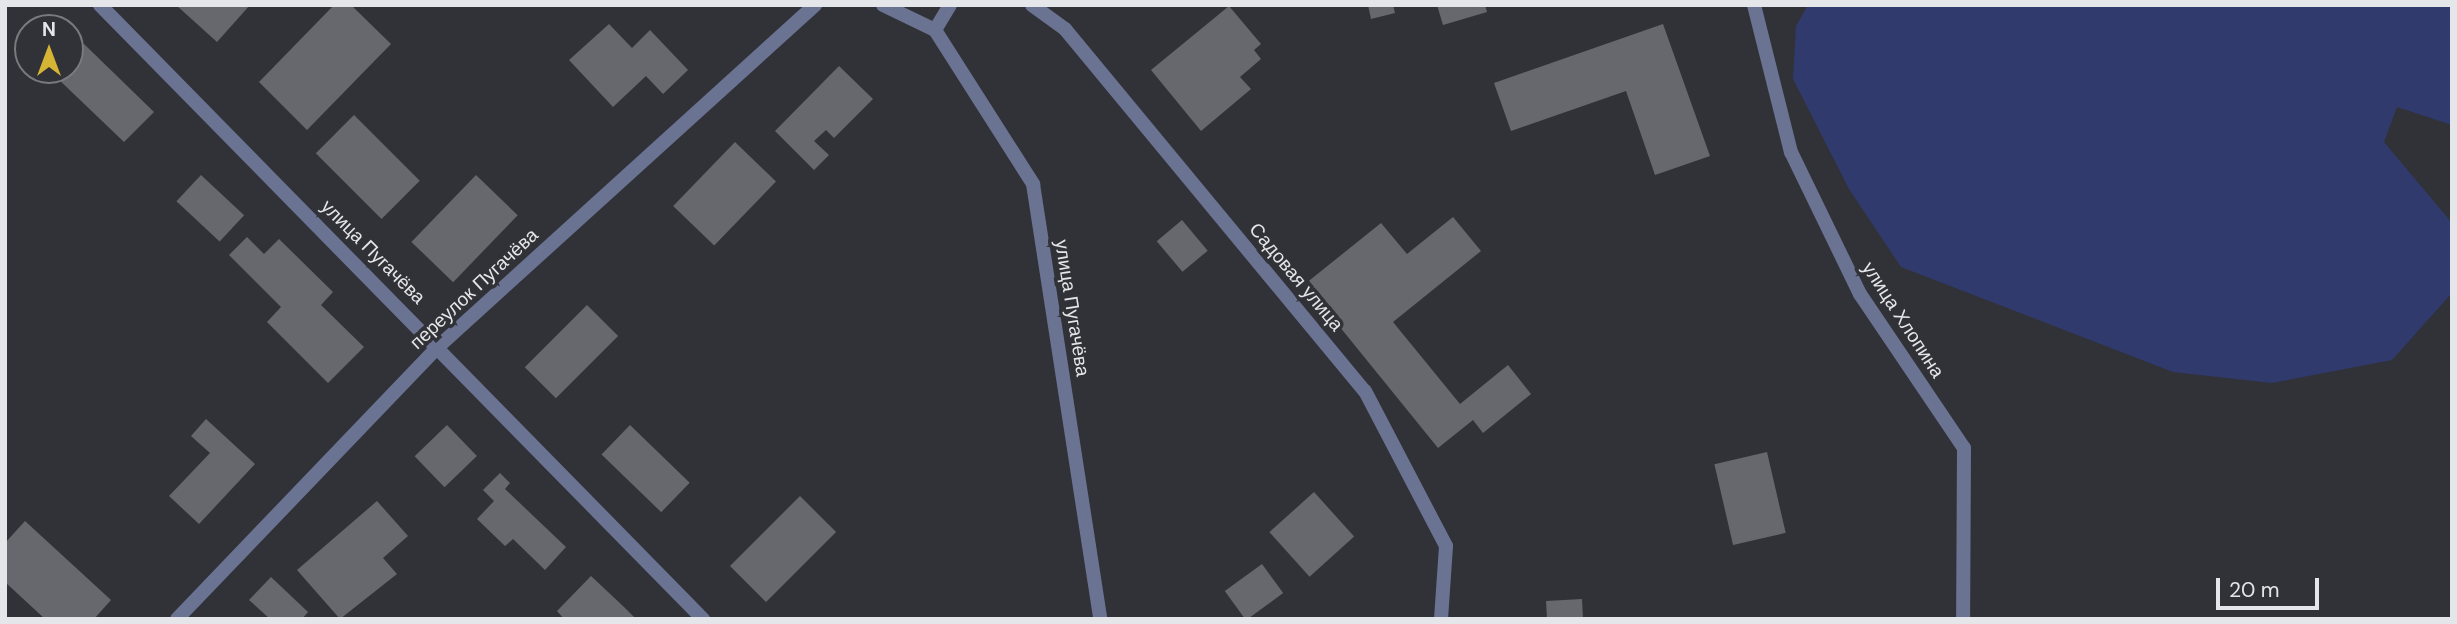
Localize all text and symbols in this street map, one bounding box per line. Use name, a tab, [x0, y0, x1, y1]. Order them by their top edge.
north arrow	[14, 14, 84, 84]
text: N	[42, 17, 56, 42]
street label: улица Пугачёва	[316, 195, 430, 309]
street label: Садовая улица	[1244, 218, 1348, 336]
street label: переулок Пугачёва	[405, 224, 543, 354]
street label: улица Пугачёва	[1050, 238, 1094, 378]
street label: улица Хлопина	[1857, 258, 1949, 382]
scale bar	[2219, 564, 2322, 608]
text: 20 m	[2229, 576, 2280, 604]

